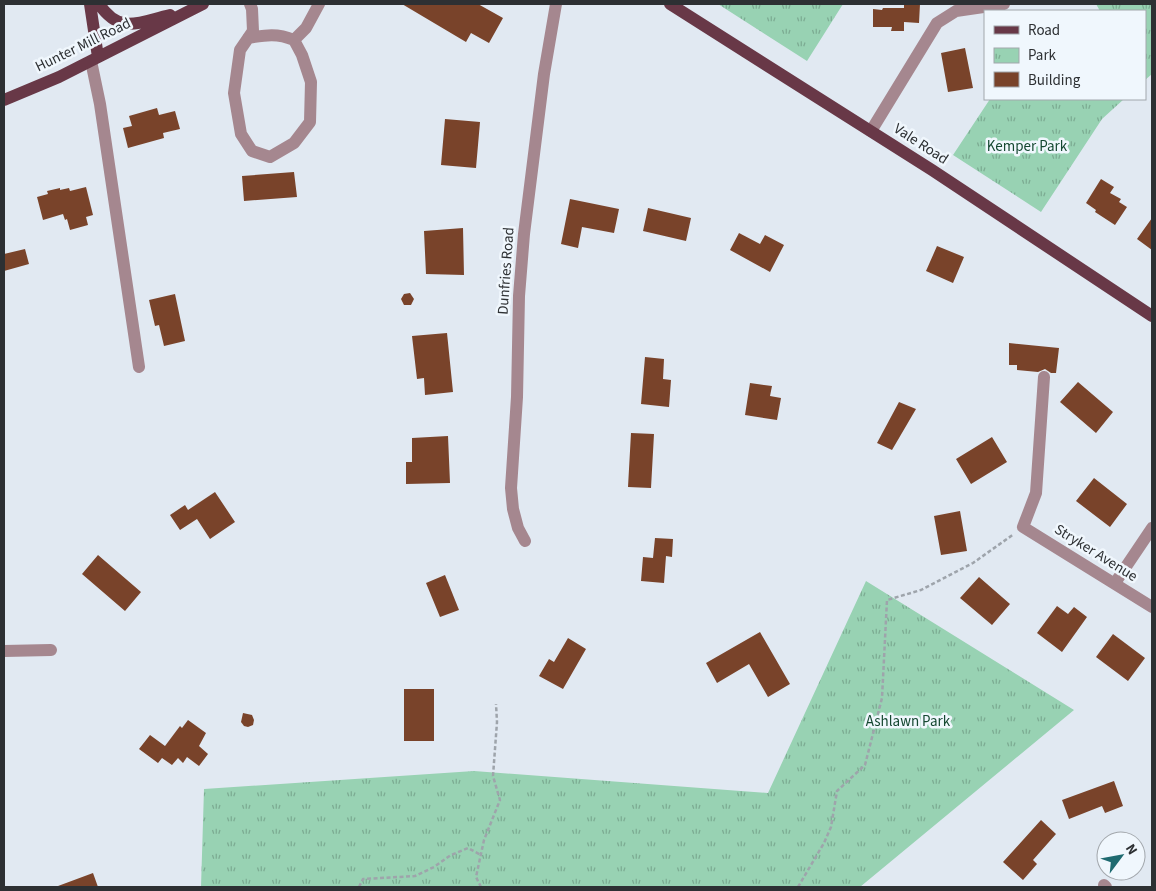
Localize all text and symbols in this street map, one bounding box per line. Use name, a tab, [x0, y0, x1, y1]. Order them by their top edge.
legend	[984, 10, 1146, 100]
street label: Hunter Mill Road	[32, 13, 134, 77]
text: Road	[1028, 20, 1060, 41]
text: Park	[1028, 45, 1057, 66]
text: Building	[1028, 70, 1081, 91]
street label: Vale Road	[890, 118, 952, 170]
park label: Kemper Park	[987, 136, 1068, 157]
street label: Dunfries Road	[492, 226, 520, 316]
street label: Stryker Avenue	[1050, 519, 1142, 587]
park label: Ashlawn Park	[866, 711, 951, 732]
north arrow	[1096, 831, 1146, 881]
text: N	[1120, 840, 1142, 859]

